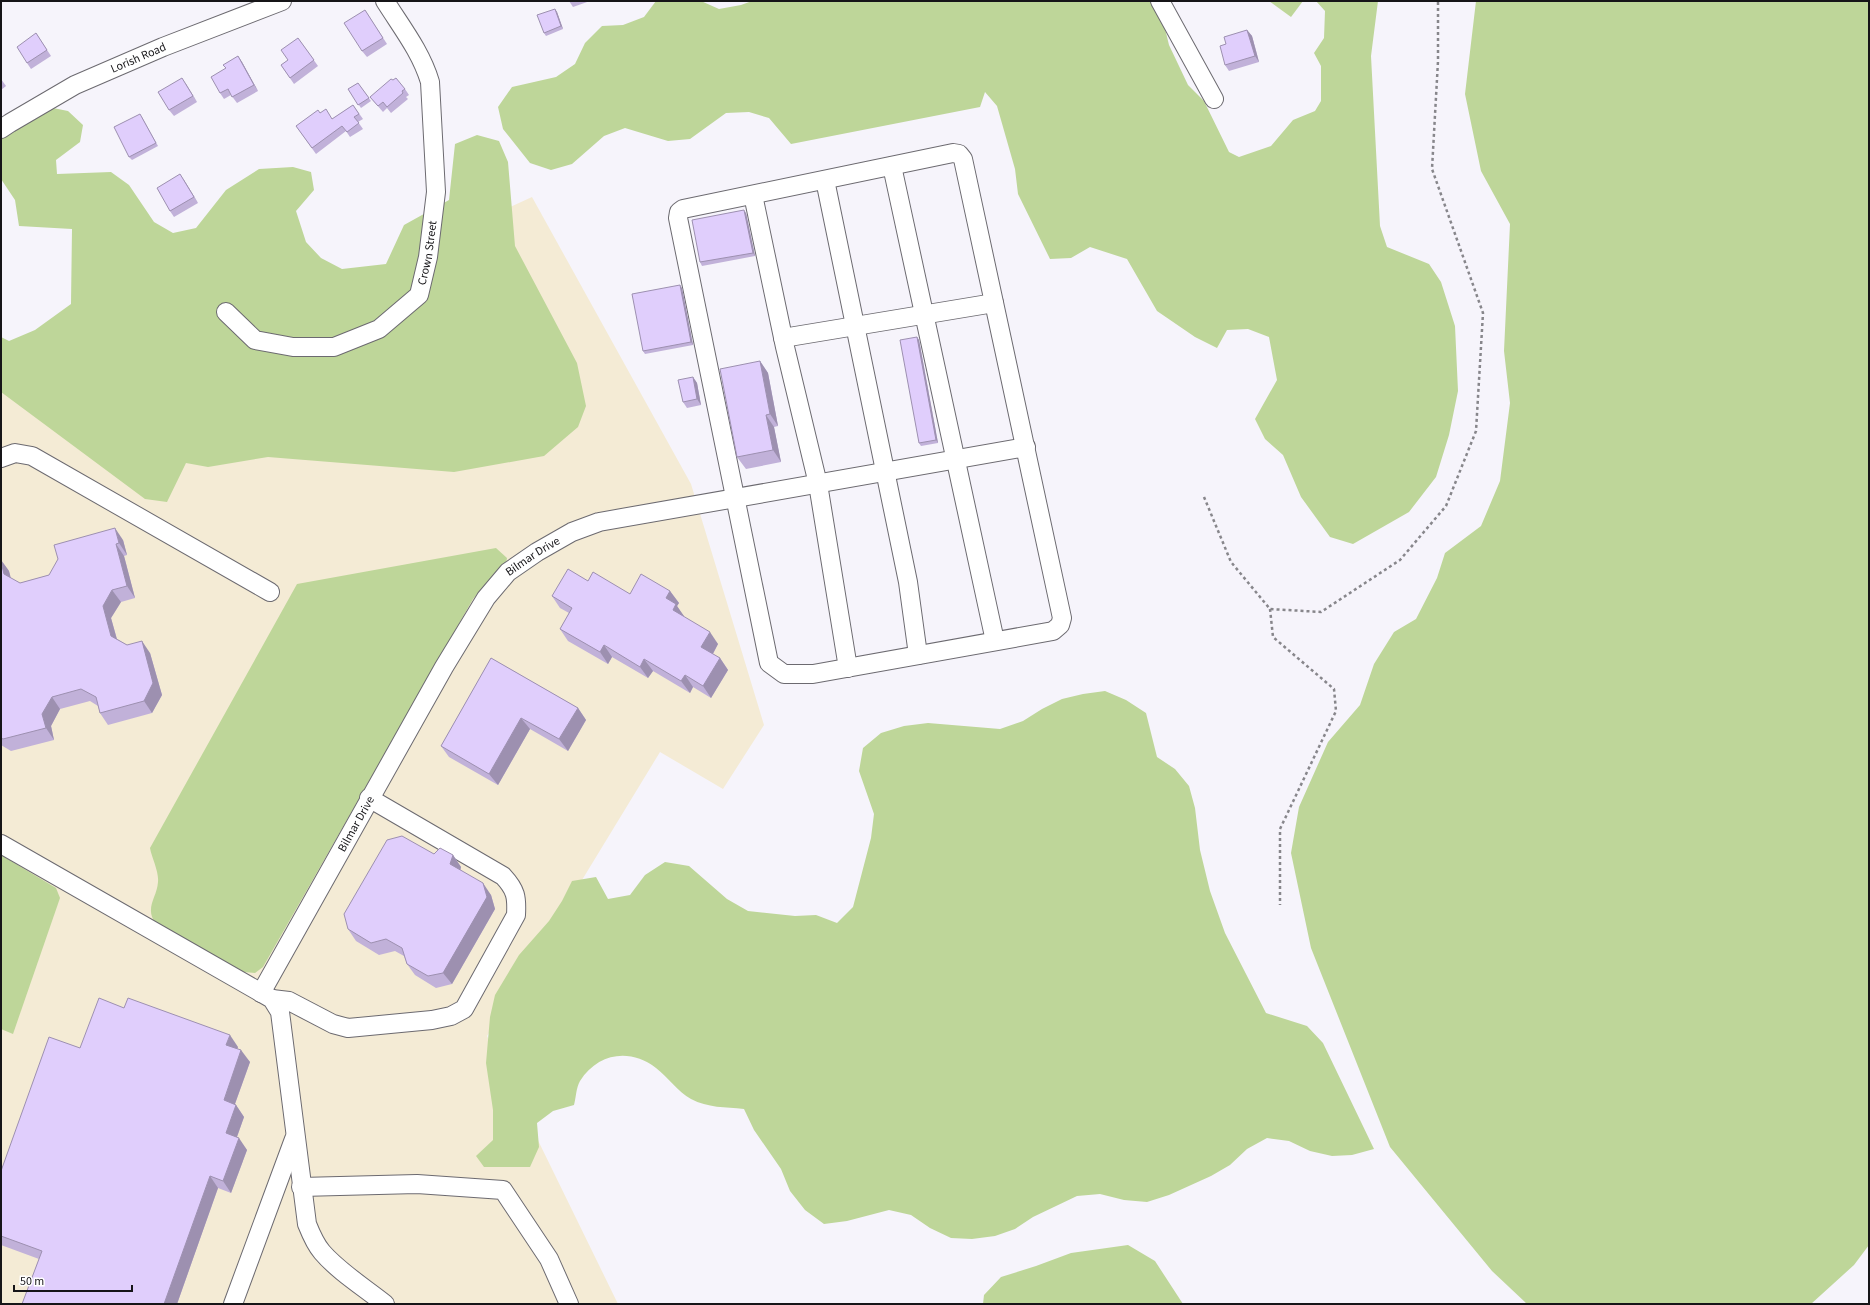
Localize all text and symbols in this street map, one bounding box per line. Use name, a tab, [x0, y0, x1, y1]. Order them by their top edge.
street label: Lorish Road	[108, 39, 169, 78]
street label: Crown Street	[414, 220, 441, 287]
street label: Bilmar Drive	[502, 533, 563, 580]
street label: Bilmar Drive	[334, 793, 379, 855]
scale bar	[14, 1267, 132, 1293]
text: 50 m	[20, 1273, 44, 1290]

